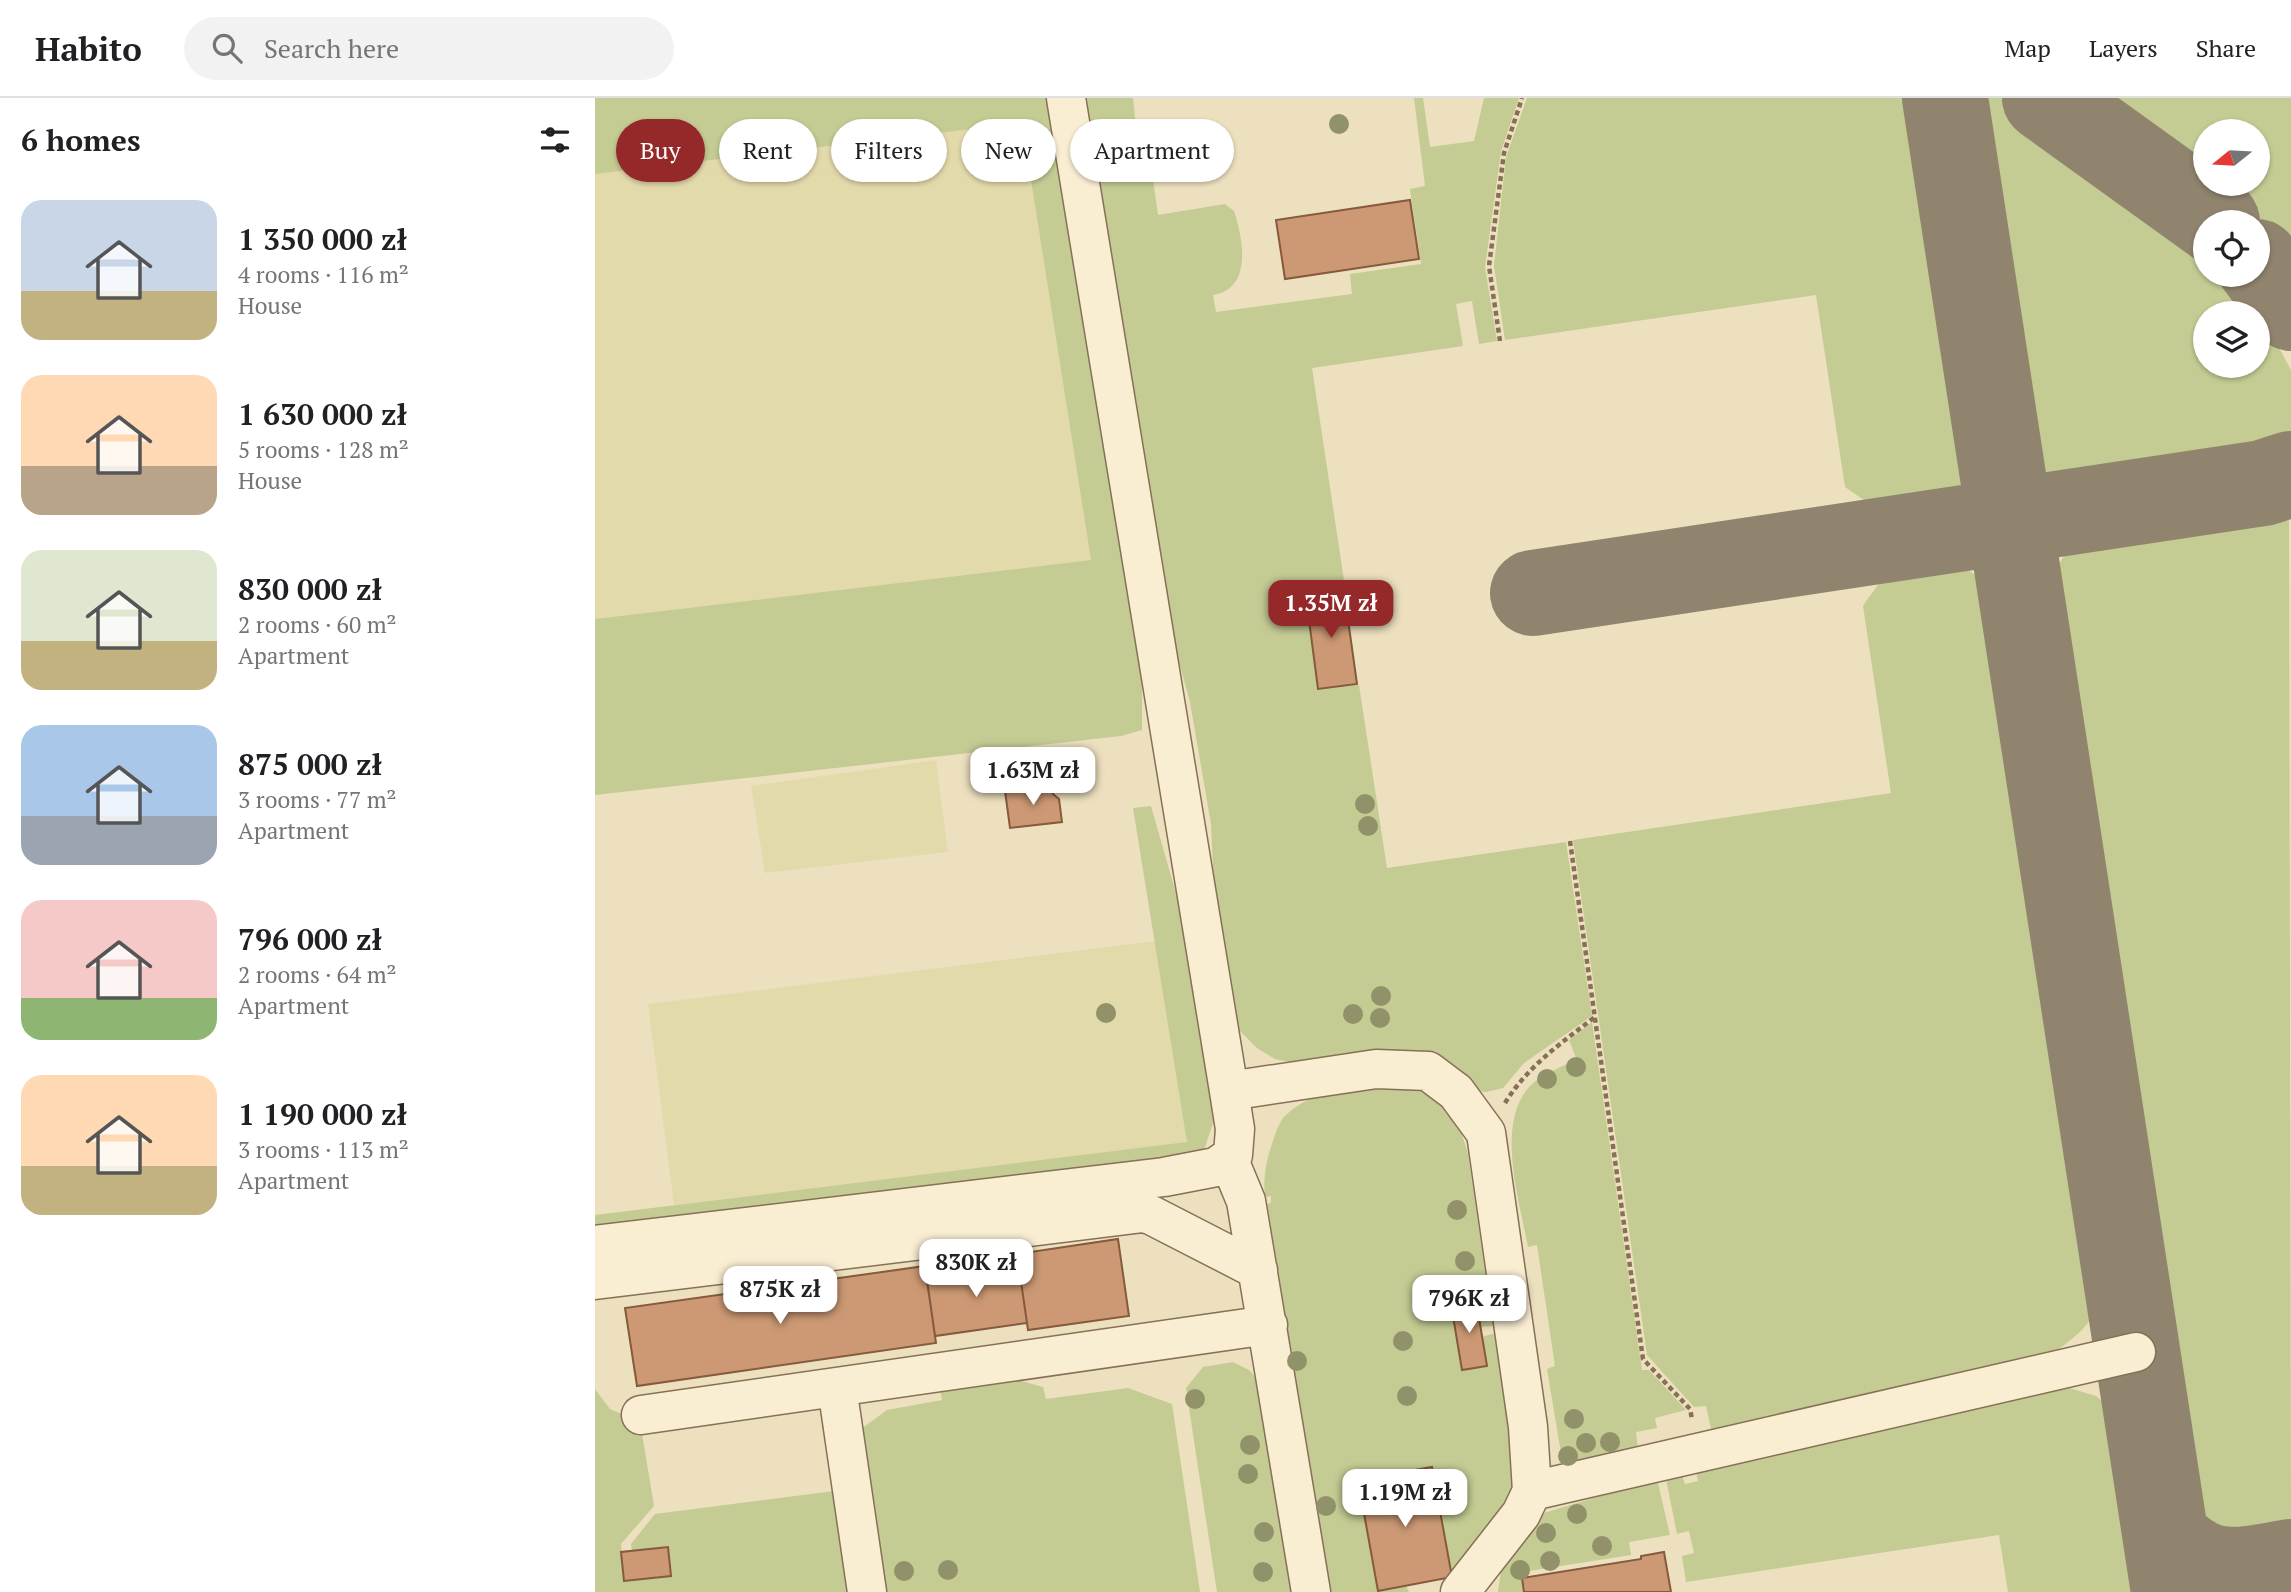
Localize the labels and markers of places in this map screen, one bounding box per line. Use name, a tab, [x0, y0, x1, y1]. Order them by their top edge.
pin: 1.35M zł	[1259, 580, 1403, 640]
pin: 1.63M zł	[961, 748, 1105, 807]
pin: 830K zł	[911, 1240, 1041, 1299]
pin: 875K zł	[715, 1266, 845, 1326]
pin: 796K zł	[1404, 1276, 1534, 1335]
pin: 1.19M zł	[1333, 1470, 1477, 1529]

